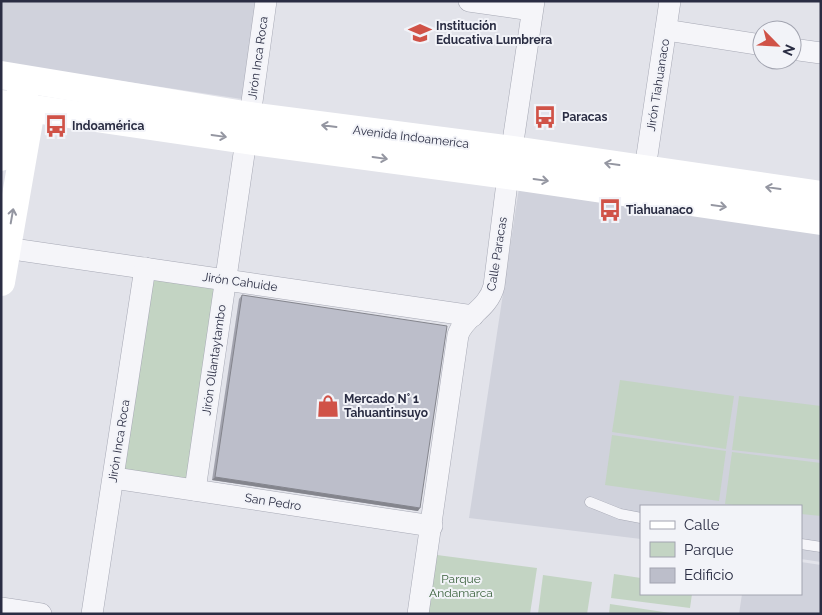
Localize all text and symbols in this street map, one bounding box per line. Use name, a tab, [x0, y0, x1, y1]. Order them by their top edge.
street label: Jirón Inca Roca	[245, 16, 271, 100]
place label: Institución Educativa Lumbrera	[436, 19, 552, 47]
school or university icon: Institución Educativa Lumbrera	[407, 20, 433, 46]
north arrow	[752, 20, 802, 70]
street label: Jirón Tiahuanaco	[644, 38, 672, 132]
text: N	[779, 42, 798, 58]
bus stop icon: Paracas	[532, 104, 558, 130]
place label: Paracas	[562, 110, 607, 124]
bus stop icon: Indoamérica	[43, 113, 69, 139]
place label: Indoamérica	[72, 119, 144, 133]
one-way arrow	[322, 121, 338, 131]
street label: Avenida Indoamerica	[352, 123, 470, 151]
one-way arrow	[211, 132, 227, 142]
one-way arrow	[372, 153, 388, 163]
one-way arrow	[604, 159, 620, 169]
one-way arrow	[533, 175, 549, 185]
one-way arrow	[765, 182, 781, 192]
bus stop icon: Tiahuanaco	[597, 197, 623, 223]
one-way arrow	[711, 201, 727, 211]
place label: Tiahuanaco	[626, 203, 693, 217]
one-way arrow	[7, 209, 17, 225]
street label: Calle Paracas	[484, 216, 510, 292]
street label: Jirón Cahuide	[202, 270, 278, 294]
street label: Jirón Ollantaytambo	[199, 304, 229, 416]
place label: Mercado N° 1 Tahuantinsuyo	[344, 392, 428, 420]
shop icon: Mercado N° 1 Tahuantinsuyo	[315, 393, 341, 419]
street label: Jirón Inca Roca	[106, 399, 132, 483]
street label: San Pedro	[244, 491, 302, 513]
legend	[640, 505, 802, 595]
text: Calle	[684, 516, 720, 534]
text: Parque	[684, 541, 734, 559]
text: Edificio	[684, 566, 734, 584]
park label: Parque Andamarca	[429, 572, 493, 600]

